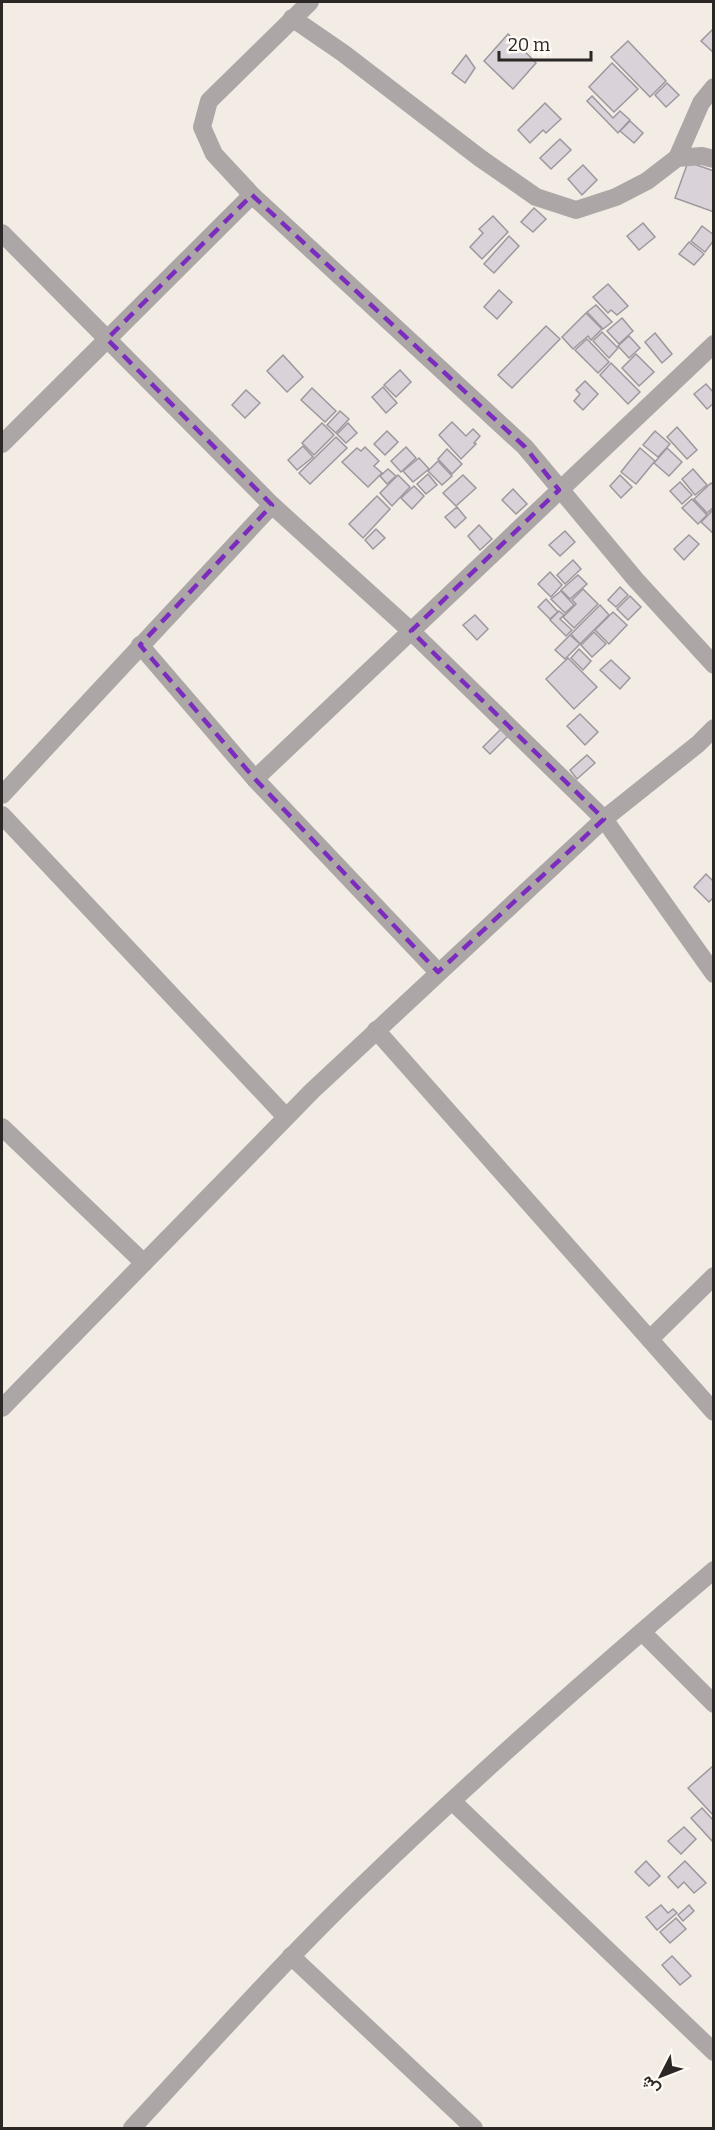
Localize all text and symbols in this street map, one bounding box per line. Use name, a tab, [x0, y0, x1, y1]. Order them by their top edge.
scale bar	[499, 24, 590, 62]
text: 20 m	[508, 34, 550, 56]
north arrow	[631, 2046, 691, 2106]
text: ش	[637, 2072, 664, 2099]

